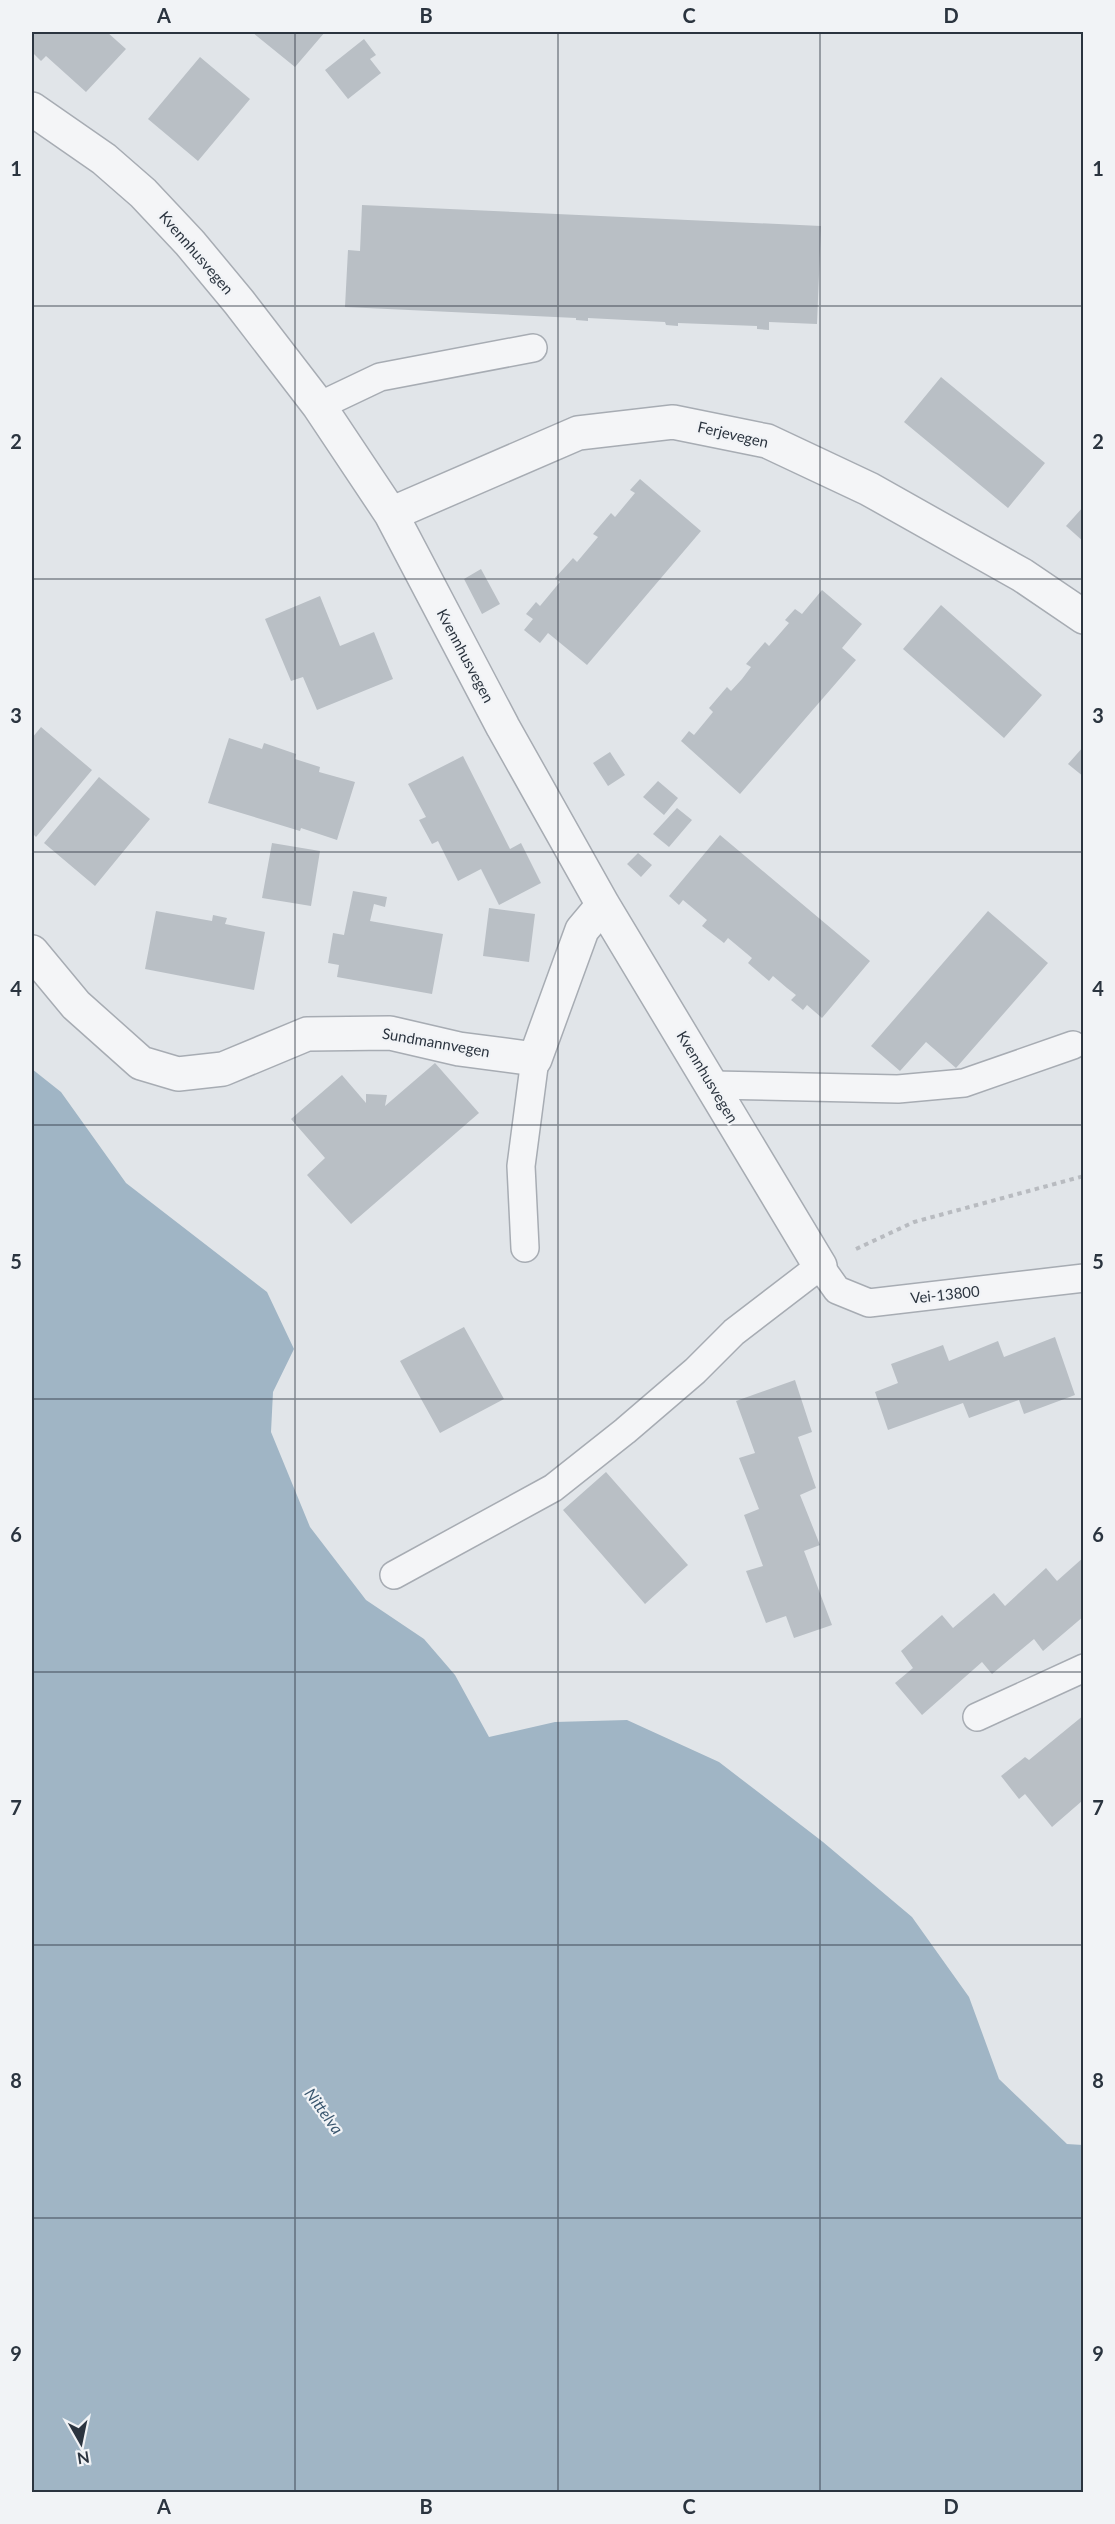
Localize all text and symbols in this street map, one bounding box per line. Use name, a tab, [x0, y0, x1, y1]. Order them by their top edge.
text: A	[156, 3, 171, 27]
text: B	[419, 3, 433, 27]
text: C	[682, 3, 696, 27]
text: D	[943, 3, 959, 27]
text: 1	[10, 156, 22, 180]
text: 1	[1092, 156, 1104, 180]
street label: Kvennhusvegen	[156, 207, 238, 297]
street label: Ferjevegen	[696, 417, 770, 451]
text: 2	[10, 429, 22, 453]
text: 2	[1092, 429, 1104, 453]
street label: Kvennhusvegen	[434, 605, 498, 706]
text: 3	[10, 703, 22, 727]
text: 3	[1092, 703, 1104, 727]
text: 4	[10, 976, 22, 1000]
text: 4	[1092, 976, 1104, 1000]
street label: Sundmannvegen	[381, 1024, 491, 1060]
street label: Kvennhusvegen	[673, 1027, 742, 1126]
text: 5	[10, 1249, 22, 1273]
text: 5	[1092, 1249, 1104, 1273]
street label: Vei-13800	[909, 1281, 981, 1307]
text: 6	[10, 1522, 22, 1546]
text: 6	[1092, 1522, 1104, 1546]
text: 7	[10, 1795, 22, 1819]
text: 7	[1092, 1795, 1104, 1819]
text: 8	[10, 2068, 22, 2092]
text: 8	[1092, 2068, 1104, 2092]
water label: Nittelva	[301, 2084, 347, 2137]
text: 9	[10, 2341, 22, 2365]
text: 9	[1092, 2341, 1104, 2365]
north arrow	[51, 2413, 111, 2473]
text: N	[76, 2448, 91, 2469]
text: A	[156, 2494, 171, 2518]
text: B	[419, 2494, 433, 2518]
text: C	[682, 2494, 696, 2518]
text: D	[943, 2494, 959, 2518]

